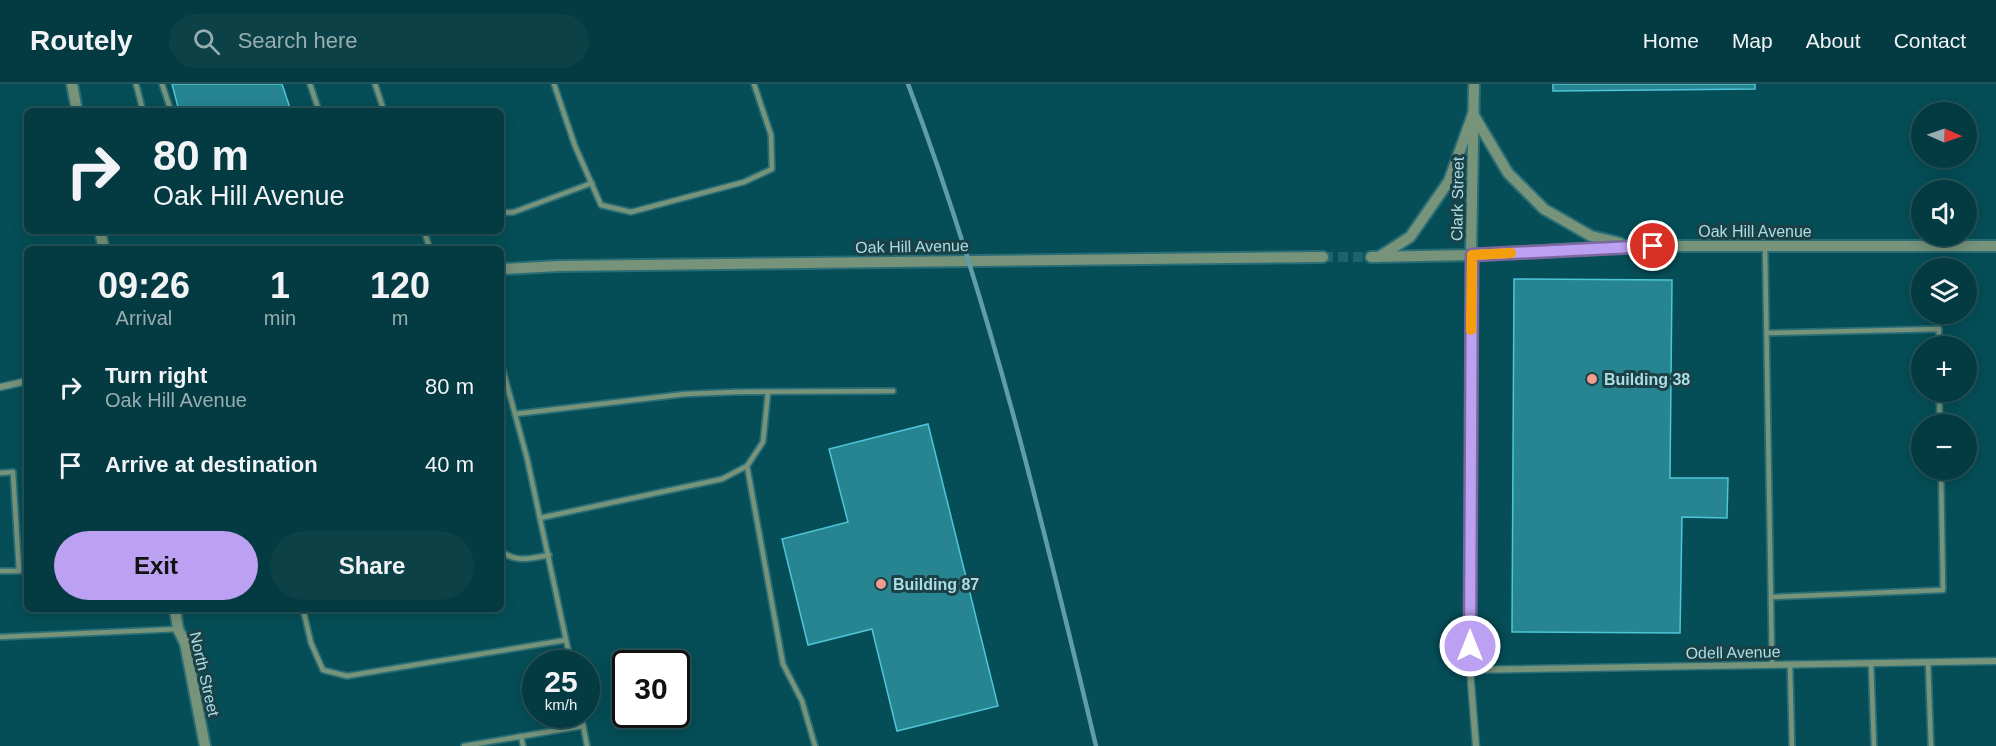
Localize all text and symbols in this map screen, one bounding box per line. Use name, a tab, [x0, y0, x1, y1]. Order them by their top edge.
search box	[169, 14, 589, 68]
text: Routely	[30, 25, 133, 56]
icon: search	[190, 25, 223, 58]
text: Search here	[238, 28, 358, 53]
text: Home	[1643, 29, 1699, 52]
text: Map	[1732, 29, 1773, 52]
text: About	[1806, 29, 1861, 52]
text: Contact	[1894, 29, 1966, 52]
north arrow	[1911, 102, 1977, 168]
map controls	[1911, 102, 1977, 480]
icon: right	[54, 132, 132, 210]
text: 80 m	[153, 132, 249, 179]
street label: Clark Street	[1448, 156, 1467, 241]
button: sound	[1911, 180, 1977, 246]
text: Oak Hill Avenue	[153, 181, 345, 211]
pin	[1627, 220, 1678, 271]
street label: Oak Hill Avenue	[1698, 223, 1812, 240]
icon: arrive	[1636, 229, 1669, 262]
street label: Oak Hill Avenue	[855, 237, 969, 256]
button: layers	[1911, 258, 1977, 324]
text: 09:26	[98, 265, 190, 306]
text: 1	[270, 265, 290, 306]
text: 120	[370, 265, 430, 306]
text: Arrival	[116, 307, 172, 329]
text: min	[264, 307, 296, 329]
text: m	[392, 307, 408, 329]
button: +	[1911, 336, 1977, 402]
text: Turn right	[105, 363, 207, 388]
icon: right	[54, 371, 87, 404]
place label: Building 38	[1604, 371, 1690, 388]
marker: Building 38	[1585, 372, 1599, 386]
text: 80 m	[425, 374, 474, 399]
text: Oak Hill Avenue	[105, 389, 247, 411]
button: −	[1911, 414, 1977, 480]
icon: arrive	[54, 449, 87, 482]
text: Arrive at destination	[105, 452, 318, 477]
text: 40 m	[425, 452, 474, 477]
button: Exit	[54, 531, 258, 600]
button: Share	[270, 531, 474, 600]
place label: Building 87	[893, 576, 979, 593]
marker: Building 87	[874, 577, 888, 591]
position arrow	[1438, 614, 1502, 678]
street label: North Street	[187, 630, 223, 719]
street label: Odell Avenue	[1685, 643, 1781, 662]
speed limit sign: 30	[612, 650, 690, 728]
text: 25	[544, 665, 578, 698]
text: km/h	[545, 696, 577, 713]

